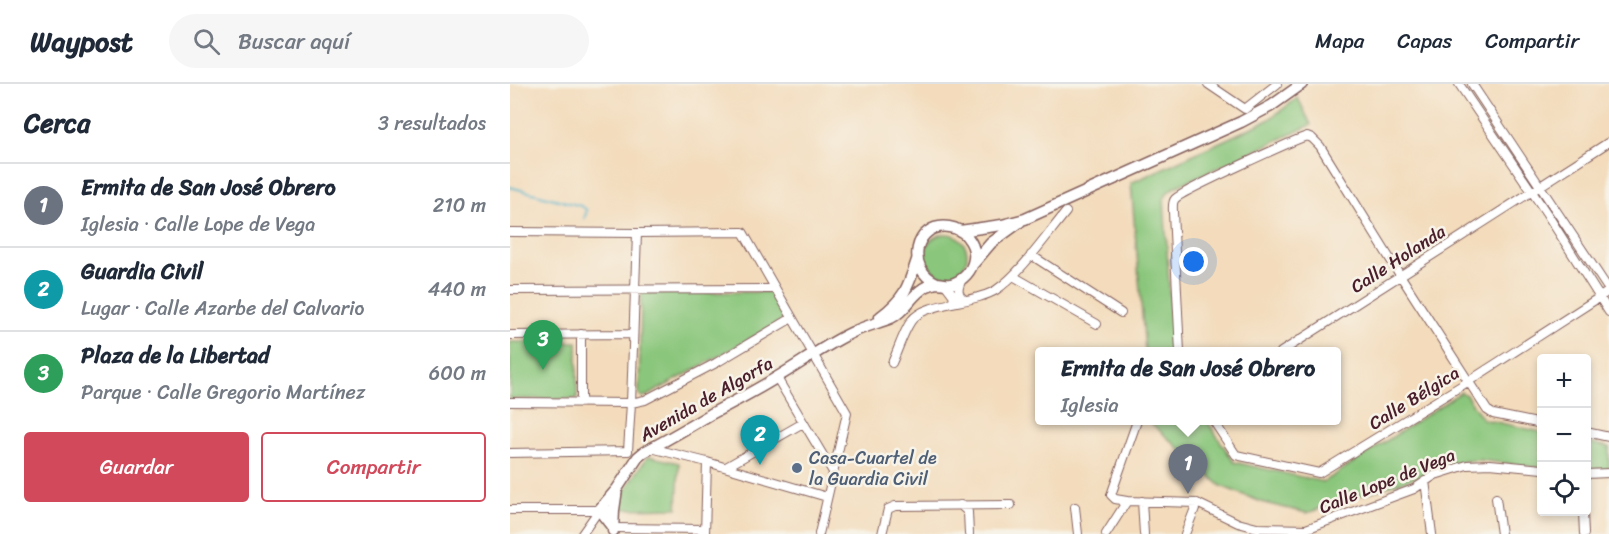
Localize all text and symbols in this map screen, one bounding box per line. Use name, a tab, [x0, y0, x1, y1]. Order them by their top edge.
search box	[169, 14, 589, 68]
text: Waypost	[30, 17, 133, 66]
text: Buscar aquí	[238, 22, 350, 61]
text: Mapa	[1315, 22, 1364, 60]
text: Capas	[1397, 22, 1452, 60]
text: Compartir	[1485, 22, 1579, 60]
icon: search	[190, 25, 223, 58]
text: Cerca	[24, 100, 90, 146]
text: 3 resultados	[378, 106, 486, 141]
text: Ermita de San José Obrero	[81, 168, 336, 207]
text: 1	[39, 188, 48, 223]
text: 210 m	[433, 188, 486, 223]
text: Iglesia · Calle Lope de Vega	[81, 207, 315, 242]
street label: Calle Holanda	[1344, 216, 1453, 302]
your location	[1179, 247, 1208, 276]
text: Guardia Civil	[81, 252, 203, 291]
text: 2	[38, 272, 49, 307]
text: 440 m	[428, 272, 486, 307]
text: Lugar · Calle Azarbe del Calvario	[81, 291, 364, 326]
pin: 3	[524, 320, 562, 370]
text: Plaza de la Libertad	[81, 336, 270, 375]
popup	[1035, 347, 1341, 425]
street label: Avenida de Algorfa	[632, 348, 779, 451]
text: Ermita de San José Obrero	[1061, 349, 1315, 388]
map controls	[1537, 354, 1591, 516]
button: +	[1537, 354, 1591, 408]
text: 3	[38, 356, 49, 391]
text: 600 m	[429, 356, 486, 391]
street label: Calle Bélgica	[1362, 357, 1466, 439]
text: Parque · Calle Gregorio Martínez	[81, 375, 365, 410]
text: Iglesia	[1061, 388, 1118, 423]
button: −	[1537, 408, 1591, 462]
pin: 2	[740, 416, 780, 465]
button: Guardar	[24, 432, 249, 502]
button: Compartir	[261, 432, 486, 502]
street label: Calle Lope de Vega	[1314, 439, 1460, 523]
place label: Casa-Cuartel de la Guardia Civil	[809, 442, 937, 495]
pin: 1	[1168, 444, 1208, 494]
marker: Casa-Cuartel de la Guardia Civil	[790, 461, 804, 475]
button: locate	[1537, 462, 1591, 516]

